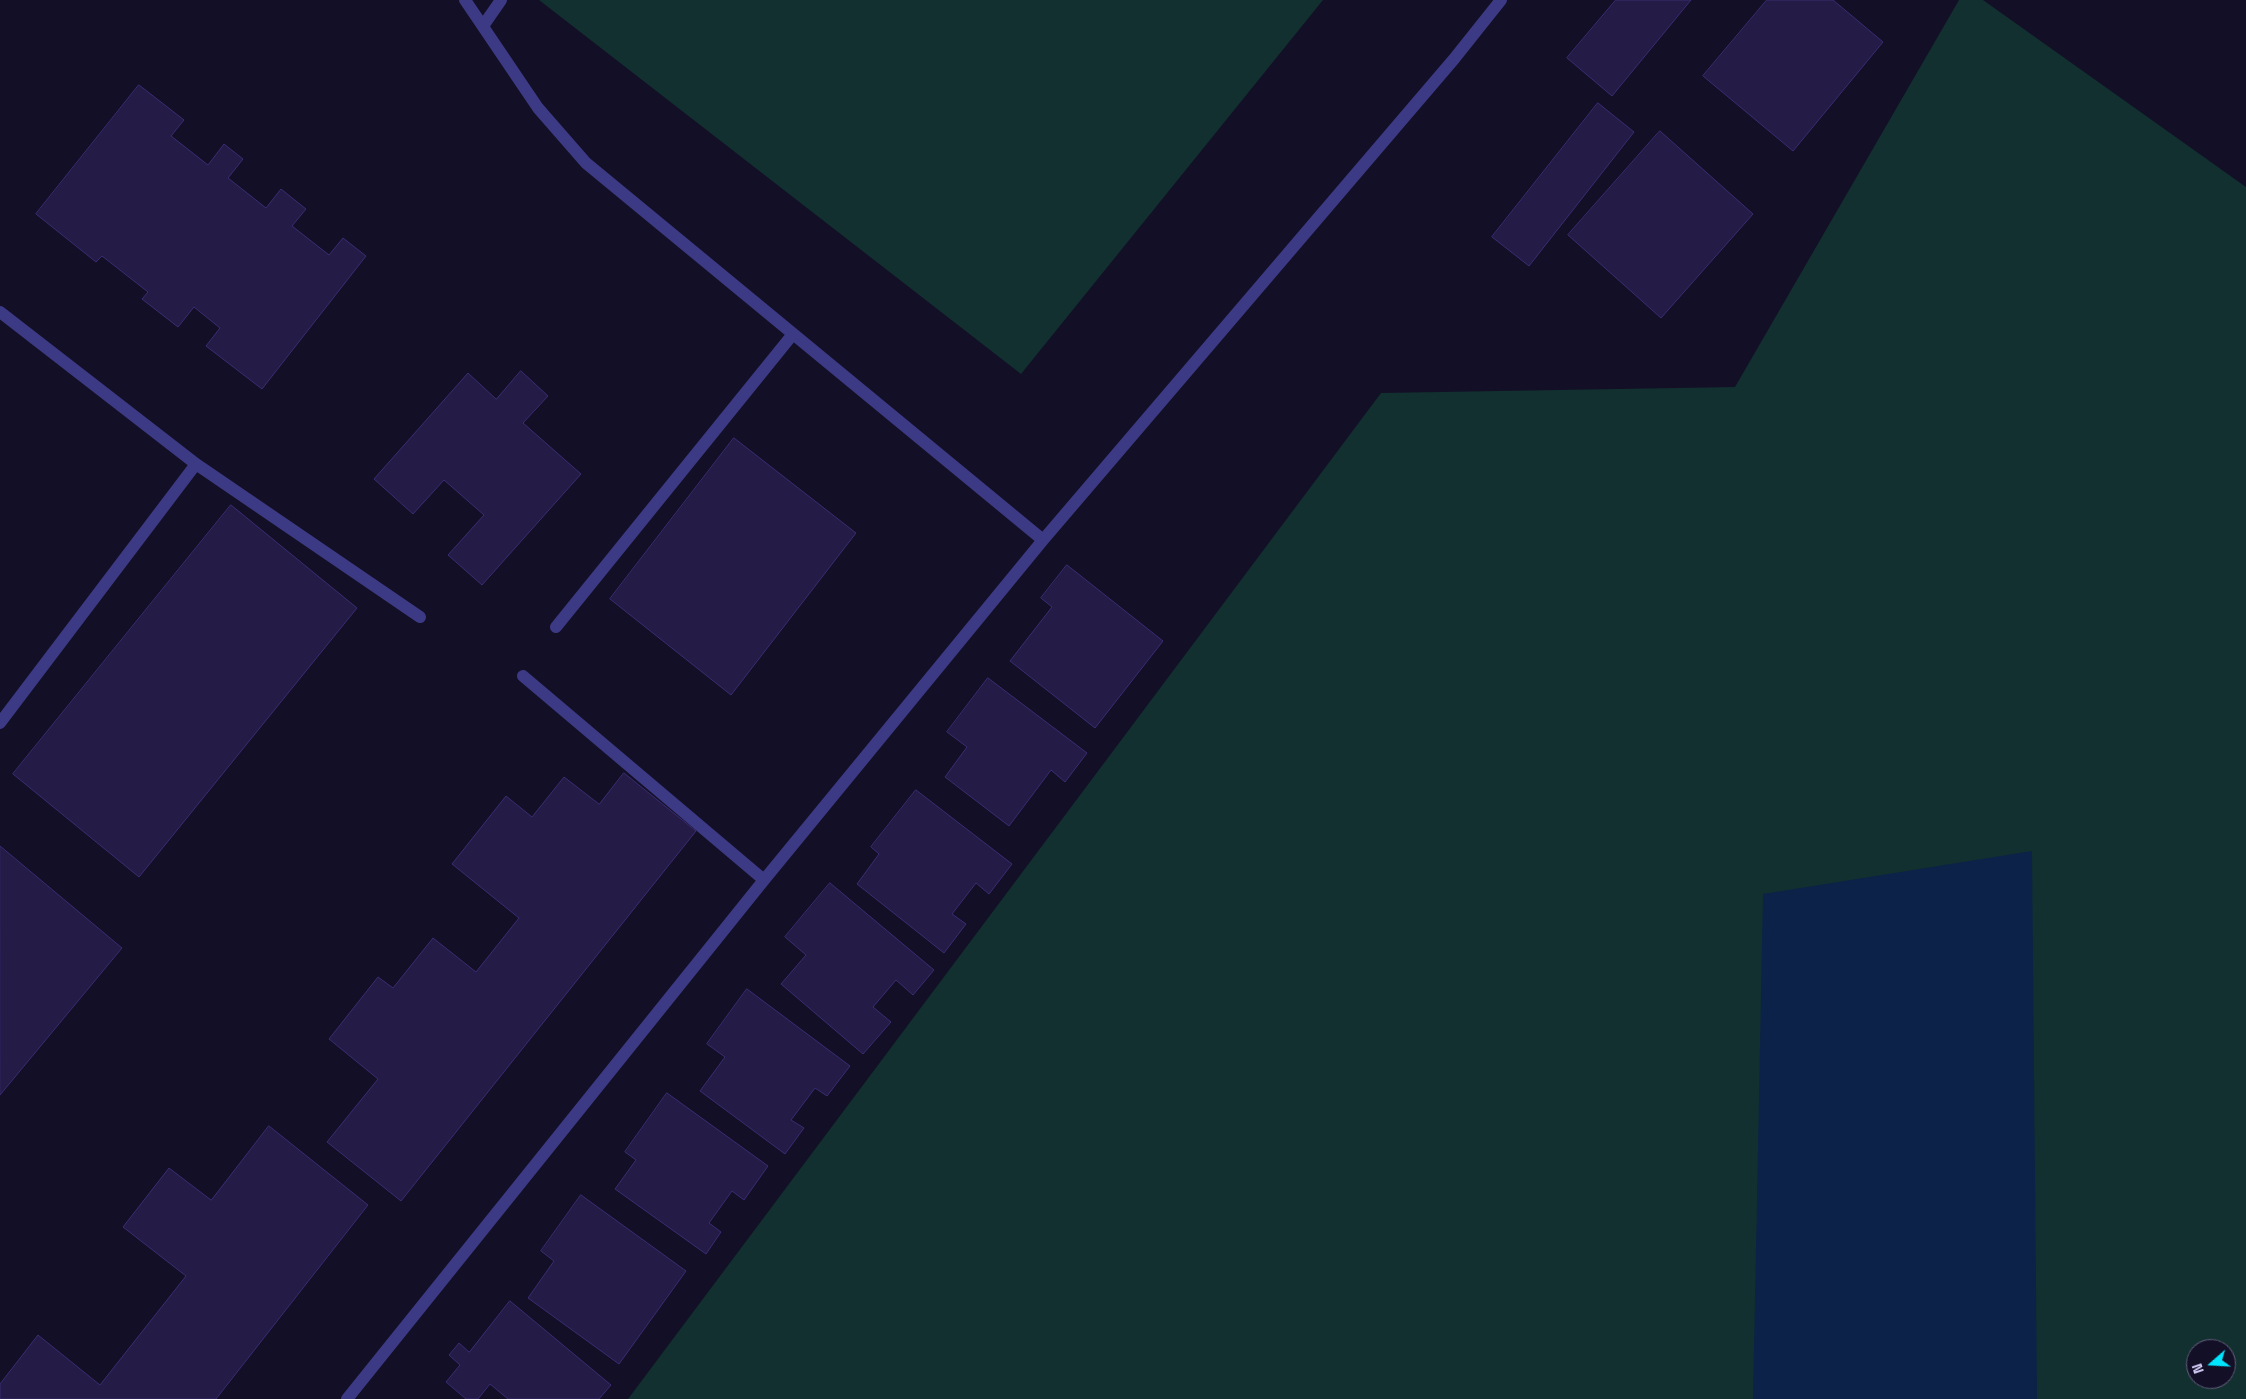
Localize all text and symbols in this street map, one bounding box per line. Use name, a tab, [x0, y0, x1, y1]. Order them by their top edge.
north arrow	[2186, 1339, 2236, 1389]
text: N	[2188, 1361, 2208, 1376]

